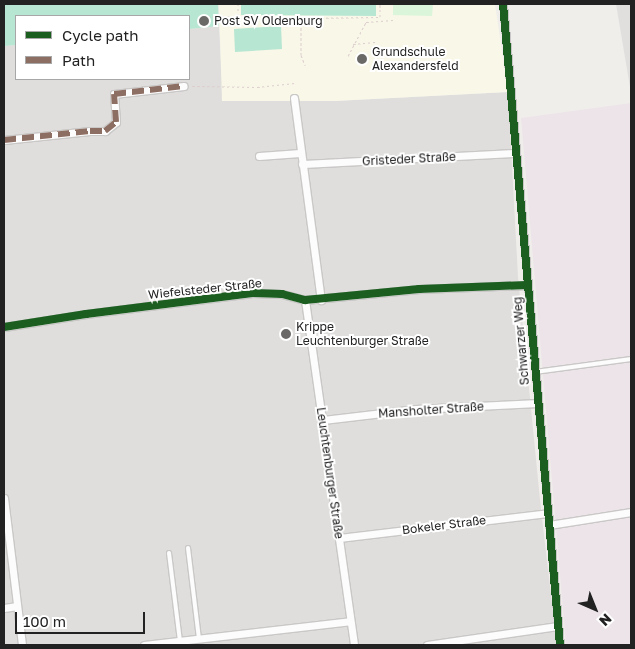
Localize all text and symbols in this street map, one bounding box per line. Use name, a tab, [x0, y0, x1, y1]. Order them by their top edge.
place label: Post SV Oldenburg	[214, 14, 323, 28]
legend	[15, 15, 190, 80]
marker: Post SV Oldenburg	[198, 15, 210, 27]
text: Cycle path	[62, 26, 138, 44]
place label: Grundschule Alexandersfeld	[372, 45, 459, 73]
text: Path	[62, 51, 95, 69]
marker: Grundschule Alexandersfeld	[356, 53, 368, 65]
street label: Gristeder Straße	[362, 149, 456, 169]
street label: Wiefelsteder Straße	[147, 276, 263, 302]
street label: Schwarzer Weg	[510, 296, 532, 386]
place label: Krippe Leuchtenburger Straße	[296, 320, 429, 348]
marker: Krippe Leuchtenburger Straße	[280, 328, 292, 340]
street label: Mansholter Straße	[378, 399, 484, 421]
street label: Leuchtenburger Straße	[314, 406, 346, 540]
street label: Bokeler Straße	[401, 513, 487, 537]
north arrow	[570, 584, 620, 634]
scale bar	[18, 602, 148, 634]
text: N	[596, 610, 616, 630]
text: 100 m	[23, 612, 66, 630]

